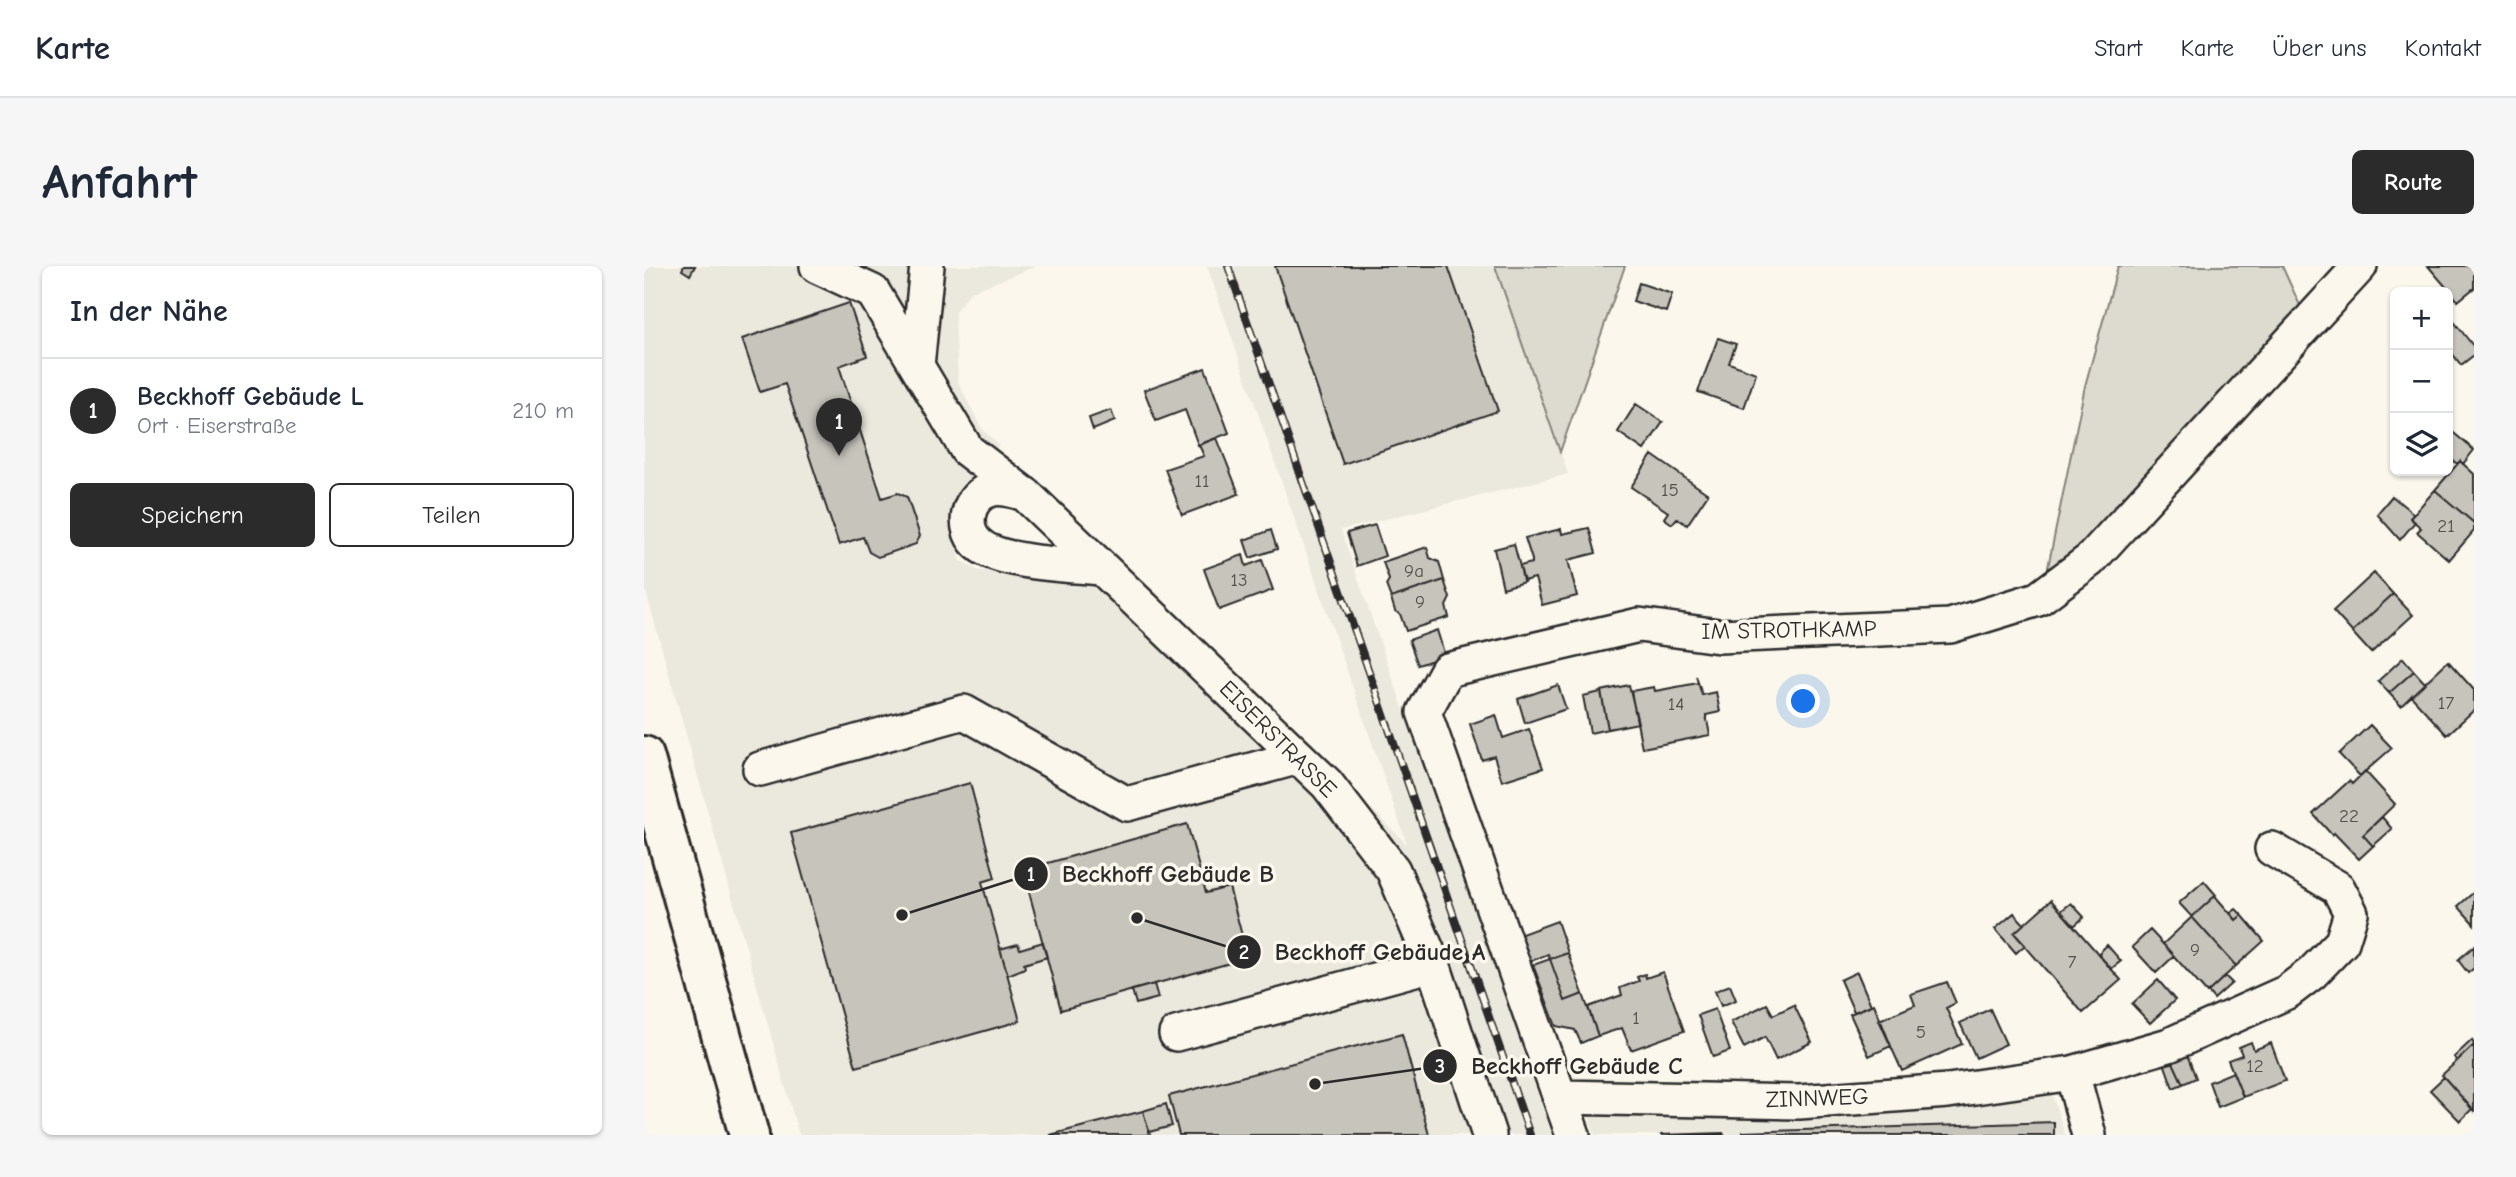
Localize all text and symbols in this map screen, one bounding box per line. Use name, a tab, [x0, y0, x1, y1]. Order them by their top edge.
text: Karte	[35, 29, 110, 67]
text: Start	[2094, 34, 2142, 62]
text: Karte	[2180, 34, 2234, 62]
text: Über uns	[2272, 34, 2367, 62]
text: Kontakt	[2405, 34, 2481, 62]
button: Route	[2352, 150, 2474, 214]
text: Anfahrt	[42, 154, 197, 210]
map controls	[2390, 287, 2453, 476]
button: +	[2390, 287, 2453, 350]
text: In der Nähe	[70, 294, 228, 329]
button: −	[2390, 350, 2453, 413]
text: Beckhoff Gebäude L	[137, 382, 364, 412]
text: 1	[88, 397, 98, 424]
text: 210 m	[512, 397, 574, 424]
pin: 1	[816, 398, 862, 456]
text: Ort · Eiserstraße	[137, 412, 296, 439]
button: layers	[2390, 413, 2453, 476]
house number: 11	[1194, 470, 1210, 492]
house number: 15	[1661, 479, 1679, 501]
button: Speichern	[70, 483, 315, 547]
button: Teilen	[329, 483, 574, 547]
house number: 21	[2437, 515, 2455, 537]
house number: 9a	[1404, 560, 1424, 582]
house number: 13	[1230, 569, 1248, 591]
house number: 9	[1415, 591, 1425, 613]
street label: IM STROTHKAMP	[1701, 615, 1877, 645]
street label: EISERSTRASSE	[1214, 675, 1342, 803]
your location	[1786, 684, 1820, 718]
house number: 17	[2438, 692, 2454, 714]
house number: 14	[1668, 693, 1684, 715]
house number: 22	[2339, 805, 2359, 827]
callout: Beckhoff Gebäude B	[1013, 851, 1288, 896]
text: Beckhoff Gebäude B	[1062, 860, 1274, 888]
text: 1	[1027, 862, 1035, 886]
callout: Beckhoff Gebäude A	[1226, 929, 1499, 974]
text: Beckhoff Gebäude A	[1275, 938, 1486, 966]
house number: 9	[2190, 939, 2200, 961]
text: 2	[1239, 940, 1249, 964]
house number: 7	[2068, 951, 2077, 973]
house number: 1	[1632, 1007, 1640, 1029]
house number: 5	[1916, 1021, 1926, 1043]
callout: Beckhoff Gebäude C	[1422, 1043, 1697, 1088]
text: Beckhoff Gebäude C	[1471, 1052, 1683, 1080]
text: 3	[1435, 1054, 1445, 1078]
house number: 12	[2246, 1055, 2264, 1077]
street label: ZINNWEG	[1765, 1083, 1869, 1113]

